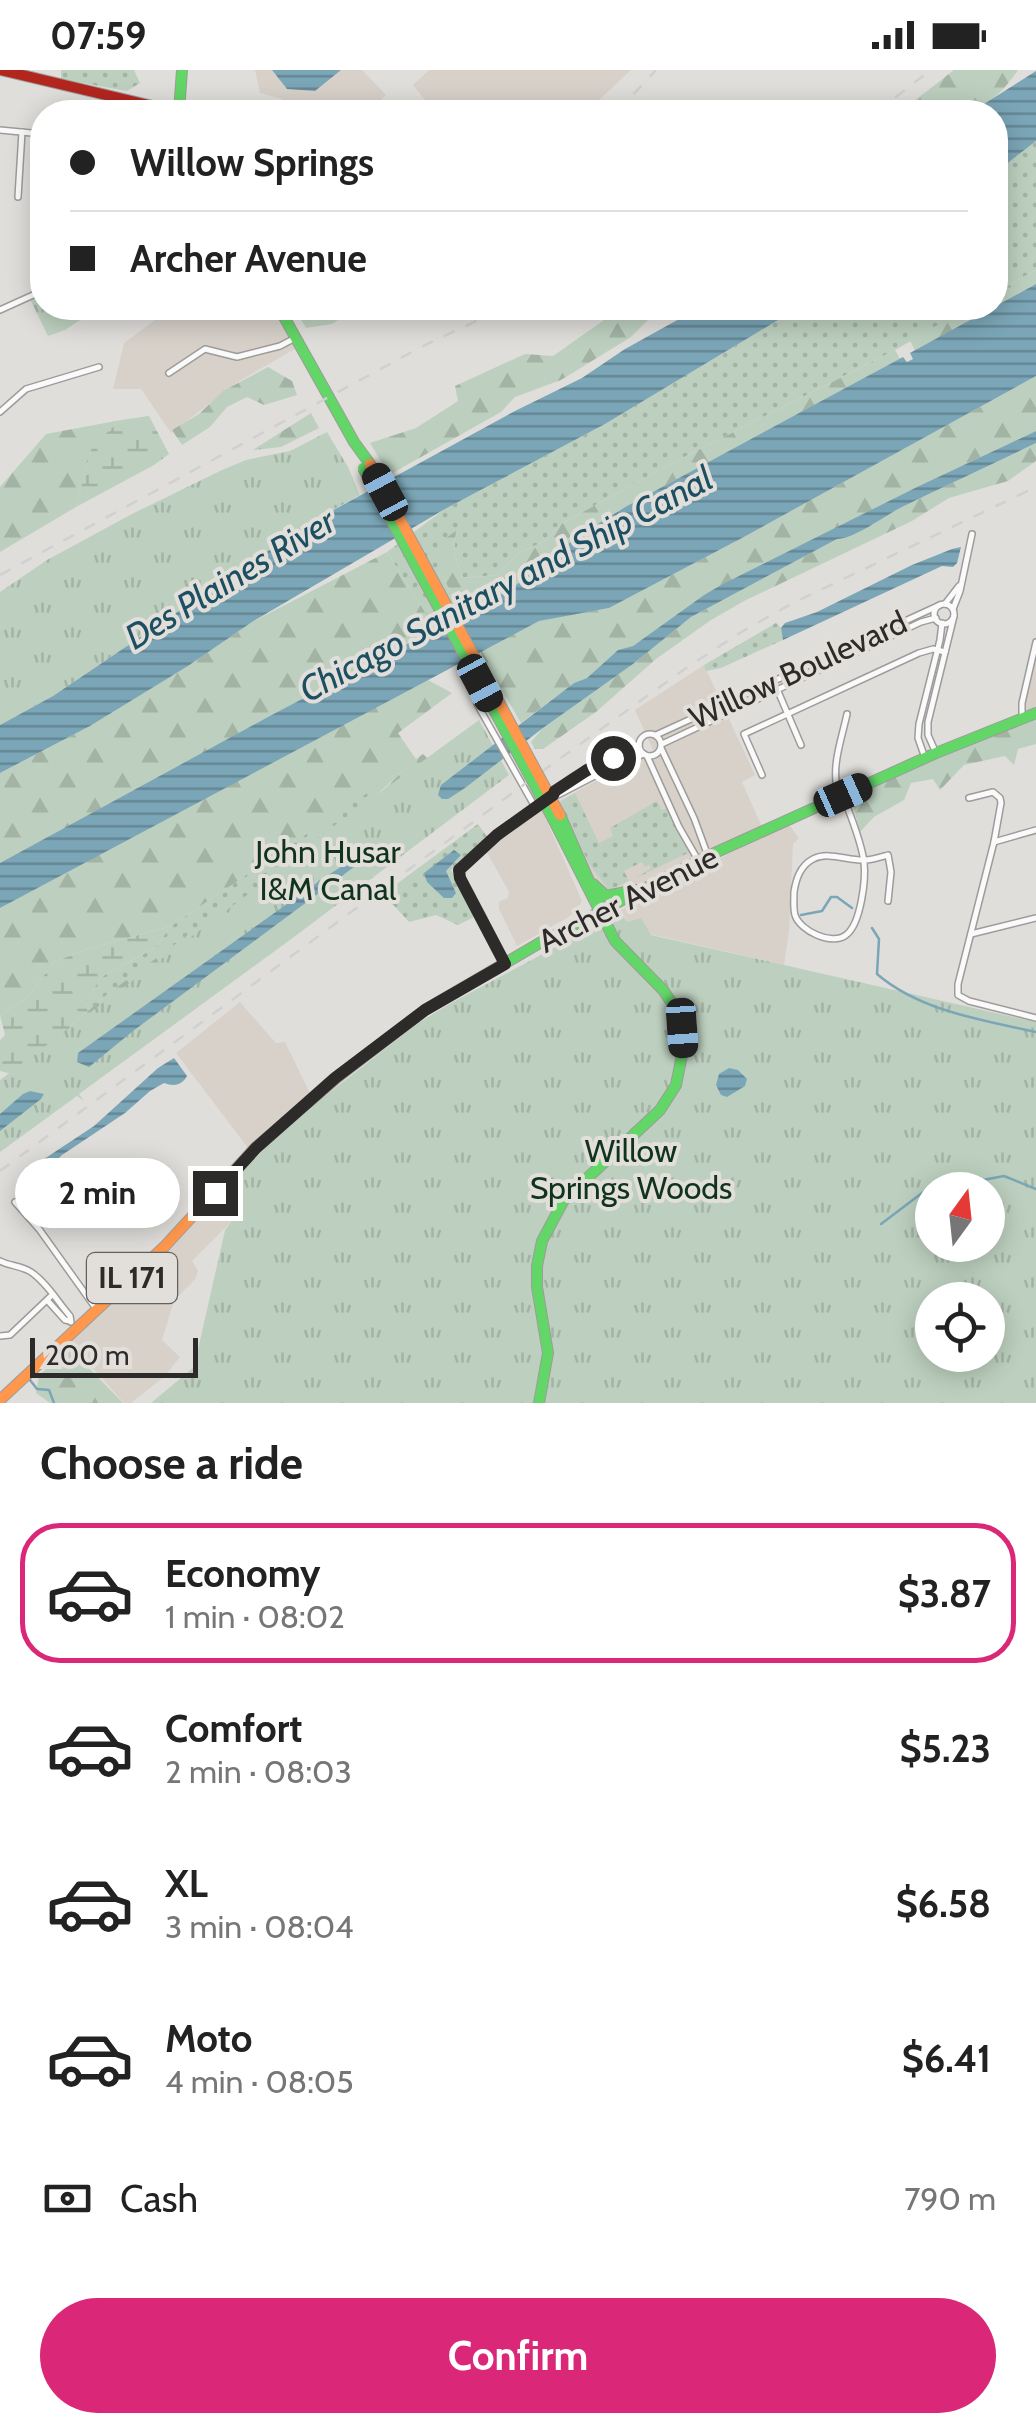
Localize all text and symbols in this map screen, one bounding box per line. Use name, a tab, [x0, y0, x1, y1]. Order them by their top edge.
text: 07:59	[50, 12, 146, 59]
text: Willow Springs	[130, 139, 374, 186]
text: Archer Avenue	[130, 235, 367, 282]
water label: Chicago Sanitary and Ship Canal	[292, 456, 720, 711]
car	[358, 458, 412, 526]
water label: Des Plaines River	[117, 498, 344, 658]
street label: Willow Boulevard	[683, 602, 913, 737]
car	[453, 649, 507, 717]
route start	[591, 736, 636, 781]
car	[809, 769, 877, 821]
park label: John Husar I&M Canal	[254, 832, 402, 908]
street label: Archer Avenue	[531, 837, 724, 961]
car	[665, 997, 699, 1059]
park label: Willow Springs Woods	[530, 1131, 732, 1207]
callout: 2 min	[15, 1158, 180, 1228]
route end	[193, 1171, 238, 1216]
north arrow	[915, 1172, 1005, 1262]
map controls	[915, 1172, 1005, 1372]
text: 2 min	[59, 1173, 136, 1212]
road number: IL 171	[87, 1253, 177, 1303]
button: locate	[915, 1282, 1005, 1372]
scale bar	[30, 1333, 198, 1378]
text: 200 m	[45, 1338, 130, 1372]
text: Choose a ride	[40, 1436, 303, 1490]
icon: car	[45, 1548, 135, 1638]
text: Economy	[165, 1550, 320, 1597]
text: $3.87	[898, 1570, 991, 1617]
text: 1 min · 08:02	[165, 1597, 345, 1636]
icon: car	[45, 1703, 135, 1793]
text: Comfort	[165, 1705, 302, 1752]
text: $5.23	[900, 1725, 991, 1772]
text: 2 min · 08:03	[165, 1752, 352, 1791]
icon: car	[45, 1858, 135, 1948]
text: XL	[165, 1860, 208, 1907]
text: $6.58	[896, 1880, 991, 1927]
text: 3 min · 08:04	[165, 1907, 353, 1946]
icon: car	[45, 2013, 135, 2103]
text: Moto	[165, 2015, 252, 2062]
text: $6.41	[902, 2035, 991, 2082]
text: 4 min · 08:05	[165, 2062, 353, 2101]
icon: cash	[40, 2171, 95, 2226]
text: Cash	[120, 2175, 198, 2222]
text: 790 m	[904, 2179, 996, 2218]
button: Confirm	[40, 2298, 996, 2413]

